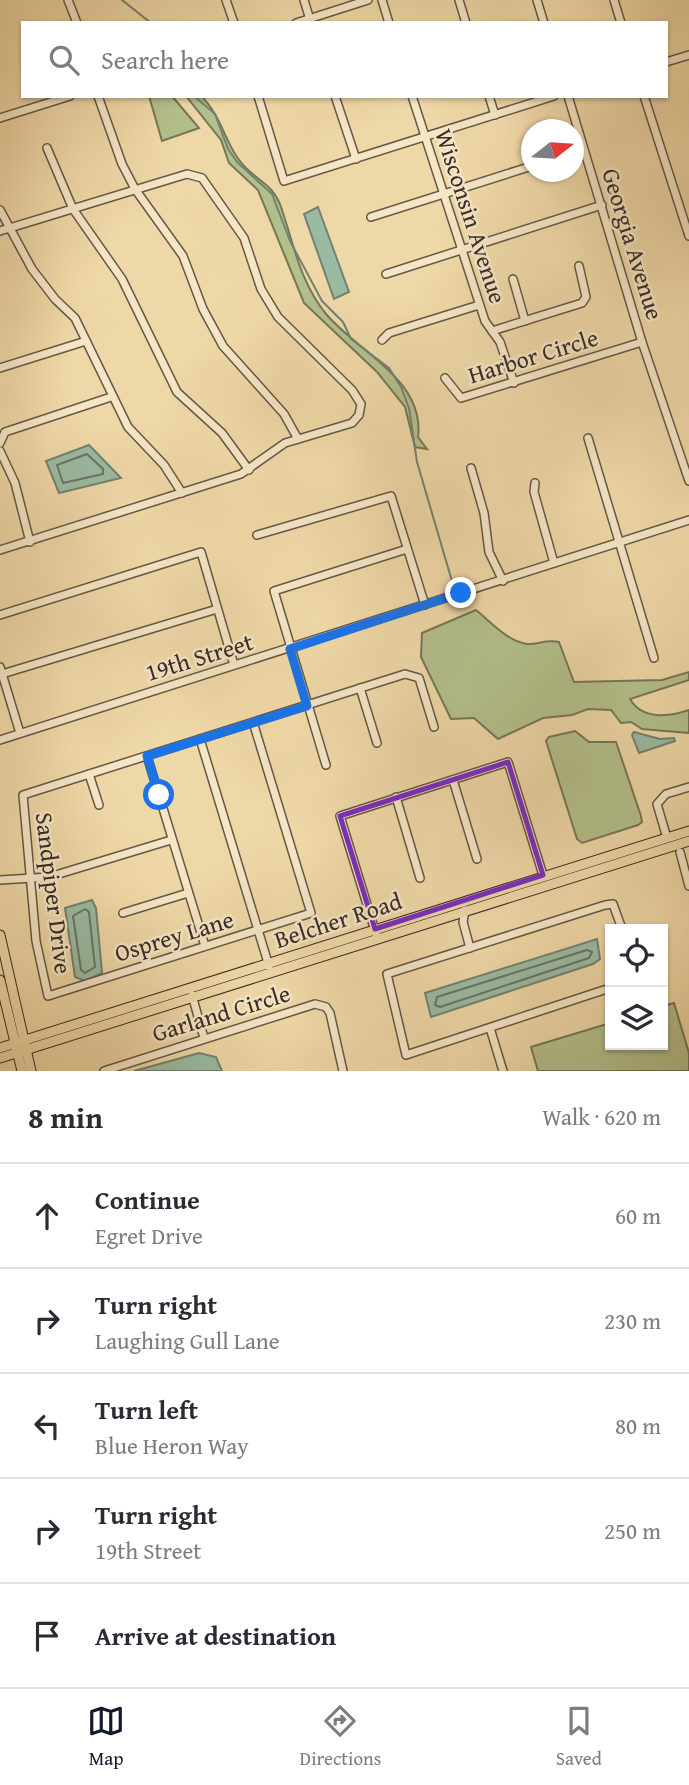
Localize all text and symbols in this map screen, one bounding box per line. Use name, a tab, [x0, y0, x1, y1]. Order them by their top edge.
search box	[21, 21, 668, 98]
text: Search here	[101, 40, 229, 79]
icon: search	[45, 41, 83, 79]
north arrow	[521, 119, 584, 182]
street label: Wisconsin Avenue	[426, 124, 516, 308]
street label: Georgia Avenue	[593, 164, 673, 324]
street label: Harbor Circle	[464, 320, 602, 392]
route end	[445, 577, 476, 608]
street label: 19th Street	[141, 624, 258, 690]
route start	[143, 779, 174, 810]
street label: Sandpiper Drive	[27, 810, 81, 976]
street label: Belcher Road	[270, 883, 406, 957]
street label: Osprey Lane	[110, 901, 238, 971]
map controls	[605, 924, 668, 1050]
button: locate	[605, 924, 668, 987]
street label: Garland Circle	[148, 975, 294, 1051]
button: layers	[605, 987, 668, 1050]
text: 8 min	[28, 1095, 103, 1139]
text: Walk · 620 m	[542, 1100, 661, 1133]
text: Continue	[95, 1180, 200, 1219]
icon: ahead	[28, 1197, 66, 1235]
text: 60 m	[615, 1199, 661, 1232]
text: Egret Drive	[95, 1219, 203, 1252]
text: Turn right	[95, 1285, 217, 1324]
icon: right	[28, 1302, 66, 1340]
text: 230 m	[604, 1304, 661, 1337]
text: Laughing Gull Lane	[95, 1324, 280, 1357]
text: Turn left	[95, 1390, 198, 1429]
icon: left	[28, 1407, 66, 1445]
text: 80 m	[615, 1409, 661, 1442]
text: Blue Heron Way	[95, 1429, 249, 1462]
text: Turn right	[95, 1495, 217, 1534]
icon: right	[28, 1512, 66, 1550]
text: 250 m	[604, 1514, 661, 1547]
text: 19th Street	[95, 1534, 201, 1567]
text: Arrive at destination	[95, 1616, 336, 1655]
icon: arrive	[28, 1617, 66, 1655]
tab: Map	[87, 1702, 125, 1772]
tab: Directions	[300, 1702, 381, 1772]
tab: Saved	[556, 1702, 602, 1772]

